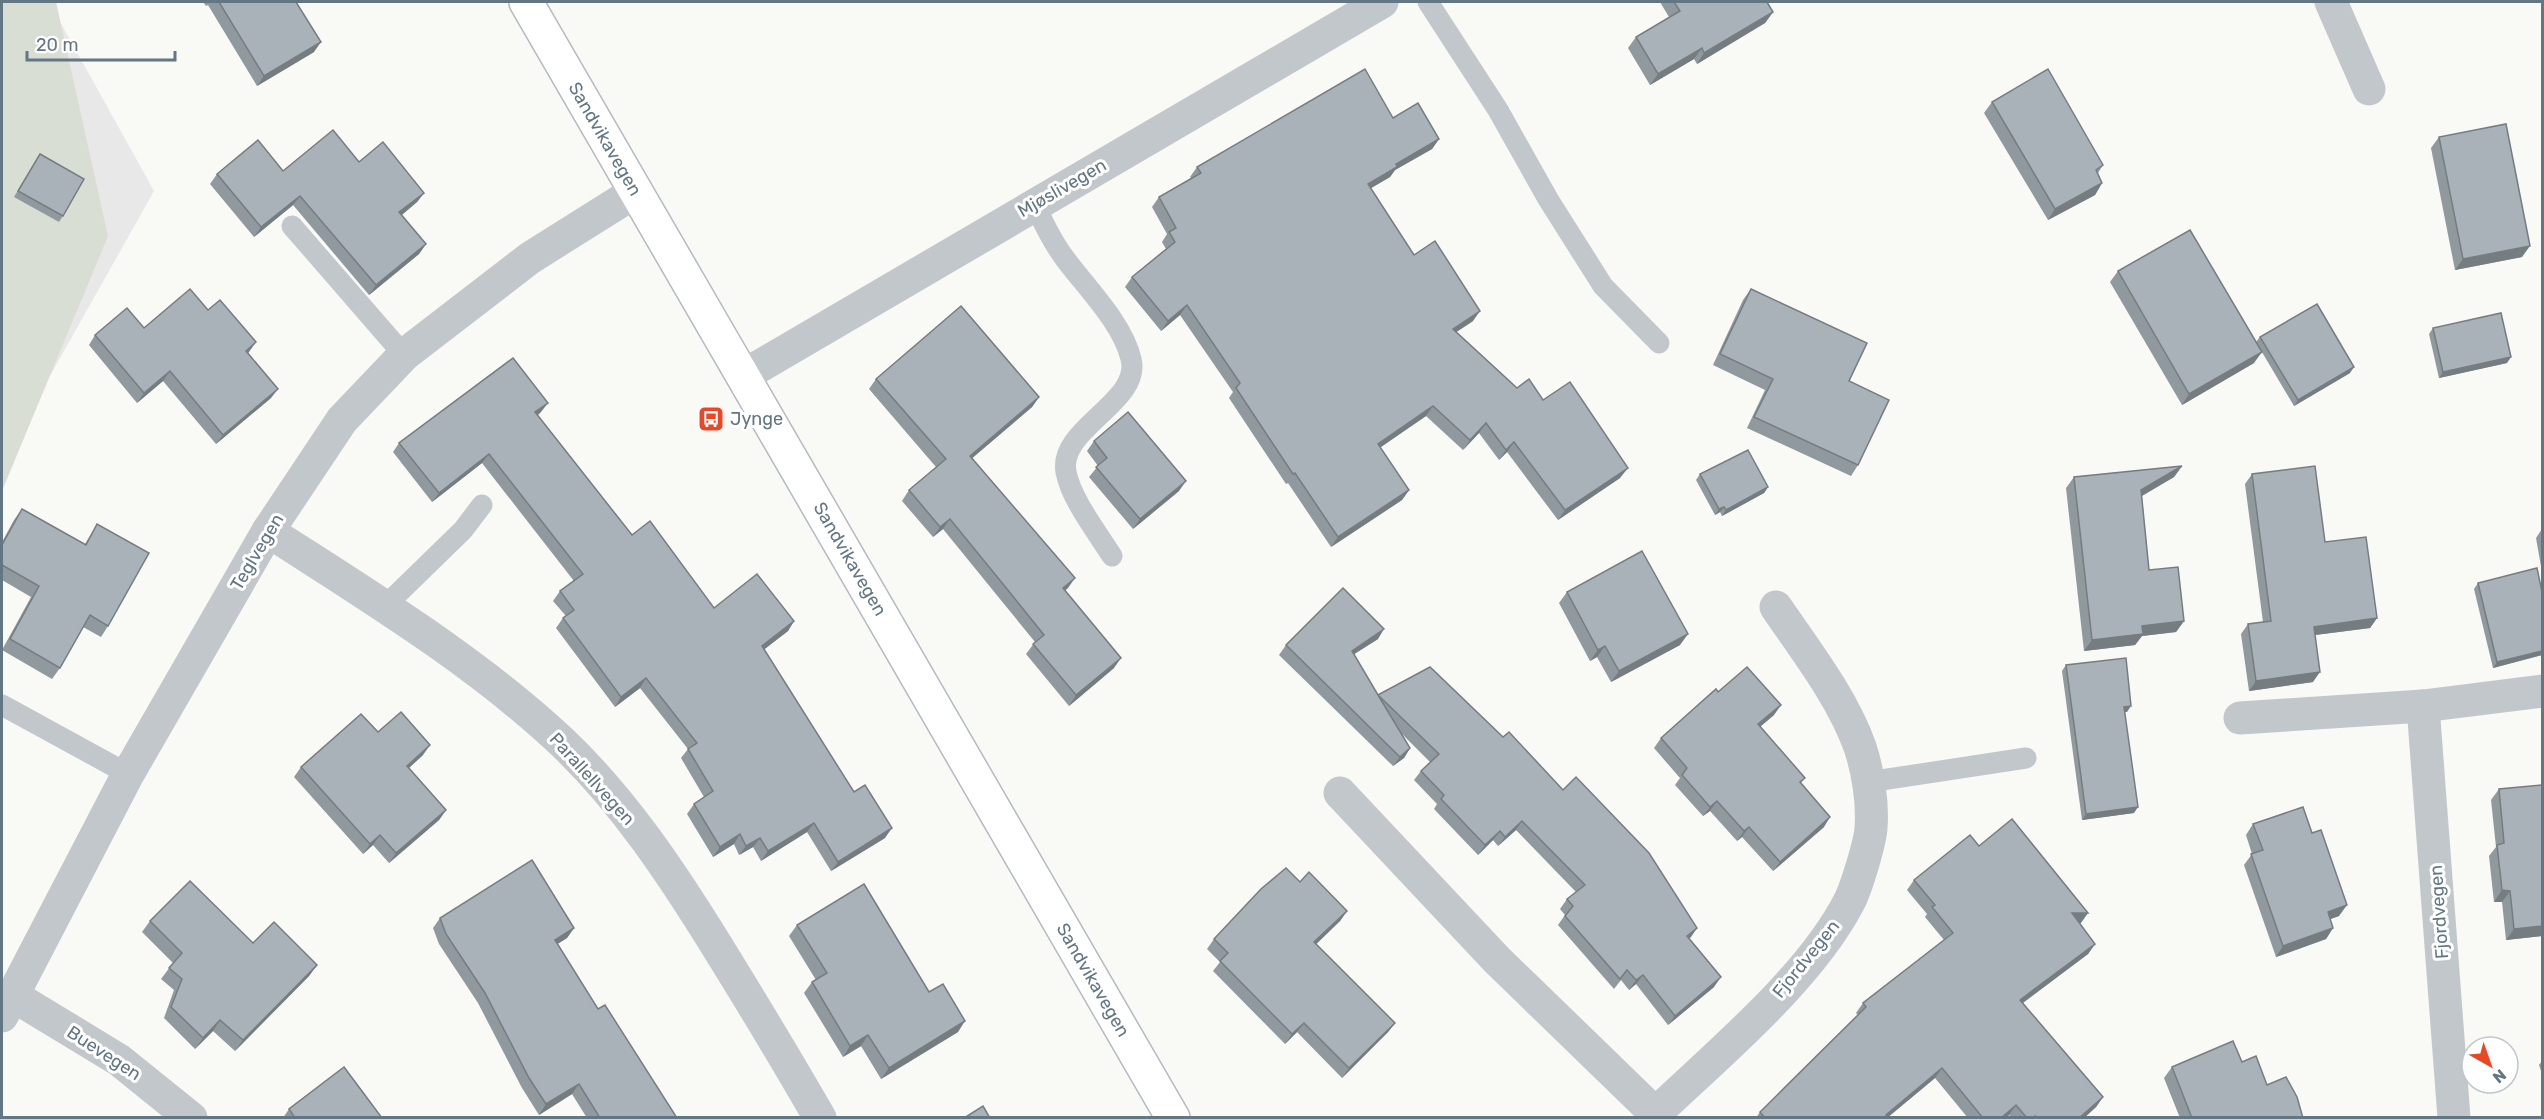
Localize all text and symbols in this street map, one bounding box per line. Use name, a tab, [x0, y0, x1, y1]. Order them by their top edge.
scale bar	[27, 24, 176, 62]
text: 20 m	[36, 34, 78, 56]
street label: Sandvikavegen	[564, 78, 646, 200]
street label: Mjøslivegen	[1014, 154, 1110, 222]
bus stop icon: Jynge	[696, 404, 726, 434]
place label: Jynge	[730, 408, 783, 430]
street label: Sandvikavegen	[809, 498, 891, 620]
street label: Teglvegen	[226, 510, 288, 594]
street label: Parallellvegen	[545, 728, 639, 830]
street label: Fjordvegen	[2425, 864, 2453, 960]
street label: Fjordvegen	[1768, 915, 1844, 1003]
street label: Sandvikavegen	[1052, 919, 1134, 1041]
street label: Buevegen	[63, 1021, 145, 1085]
north arrow	[2460, 1035, 2520, 1095]
text: N	[2489, 1065, 2510, 1087]

